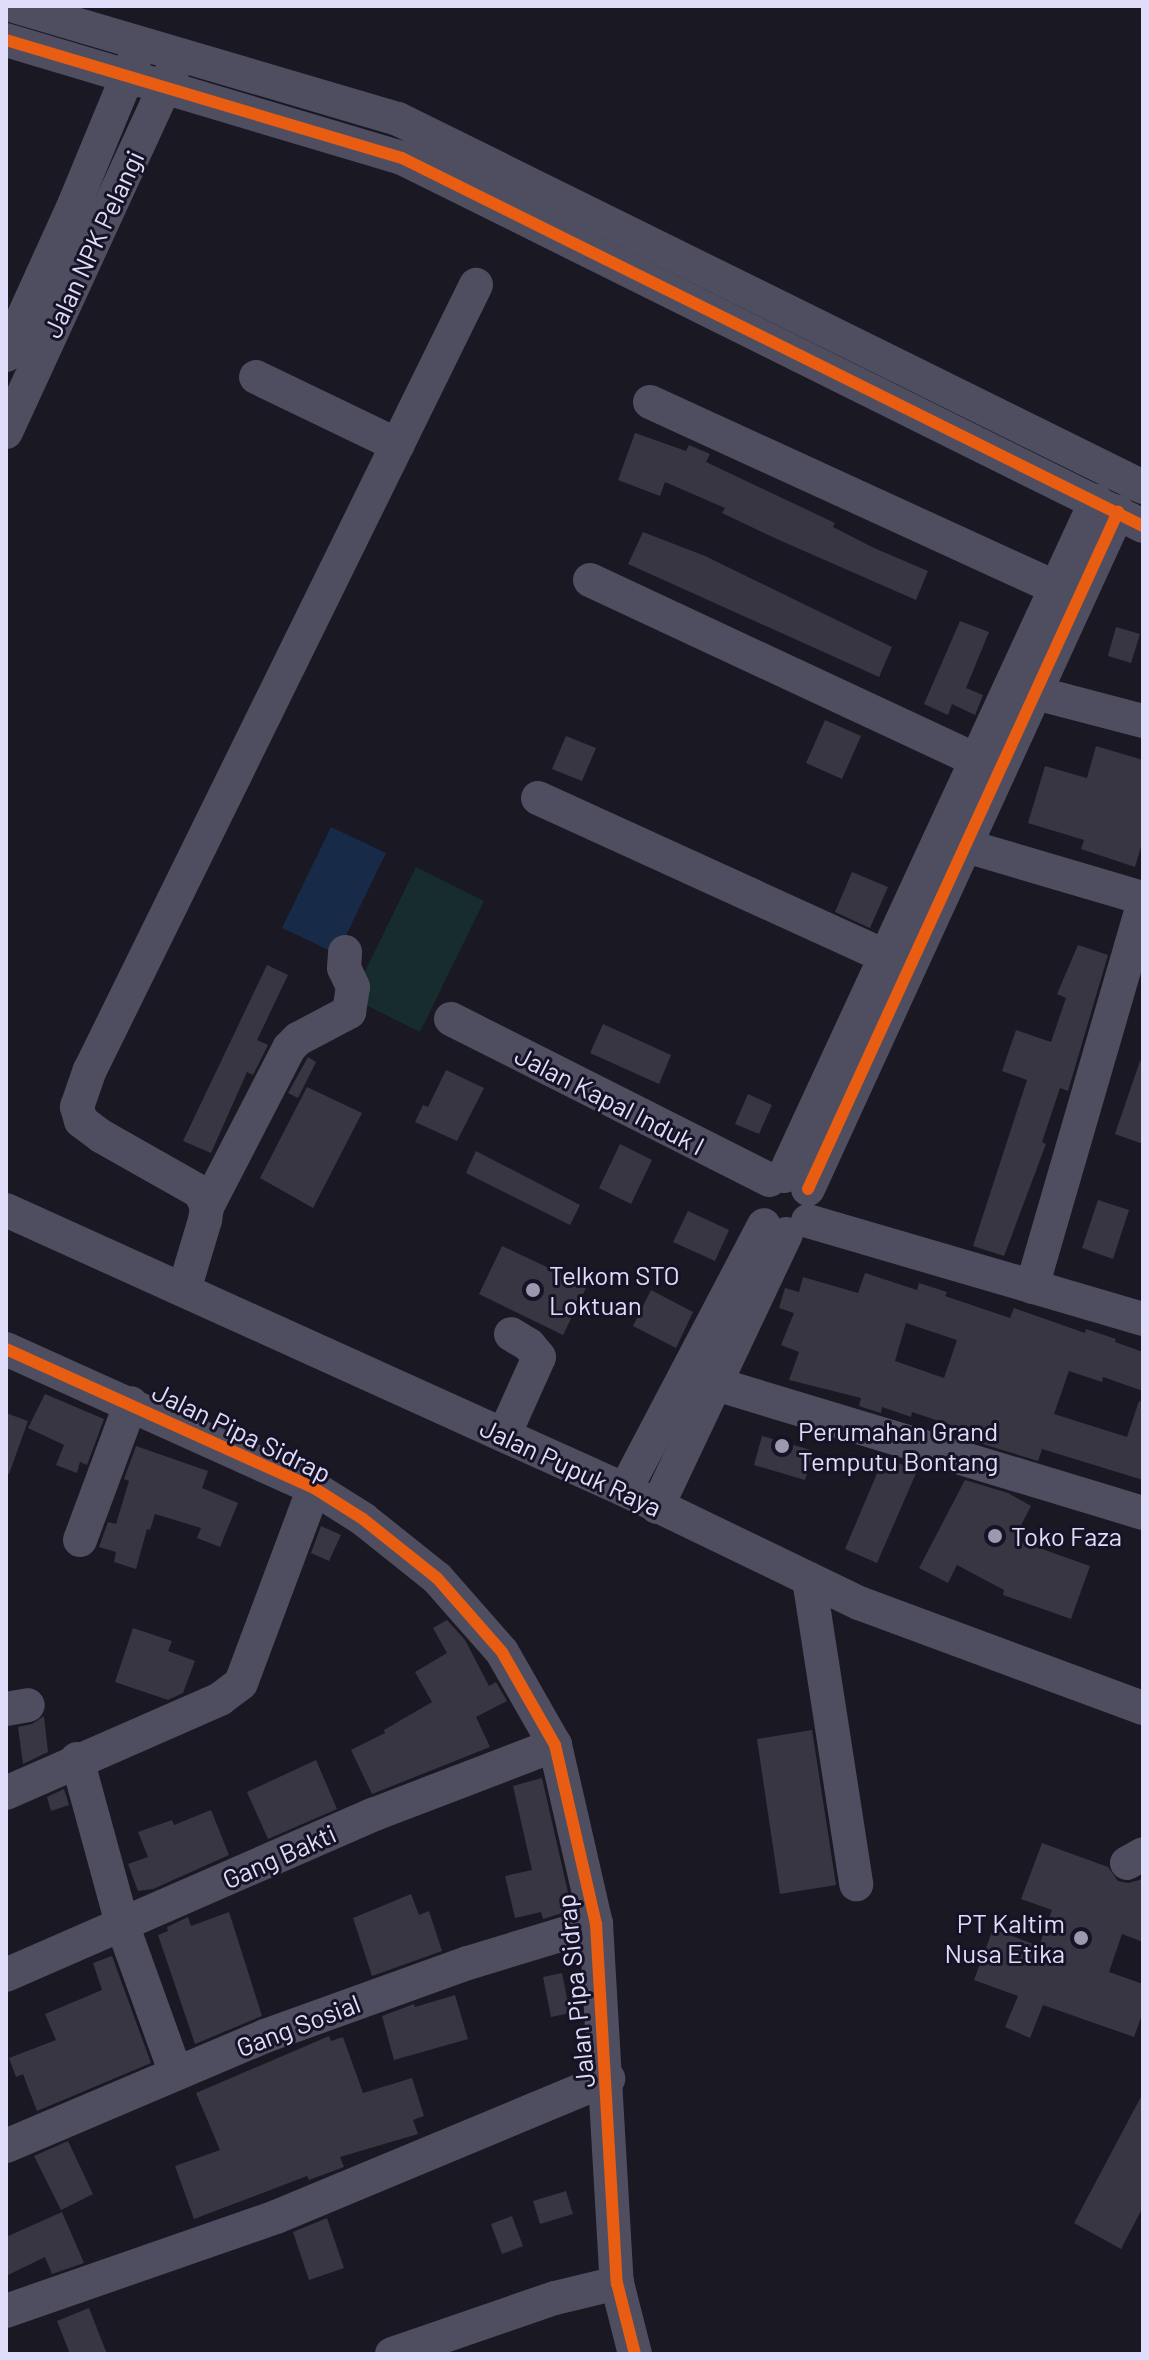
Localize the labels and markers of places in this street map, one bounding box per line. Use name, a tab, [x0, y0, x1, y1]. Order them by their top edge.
place label: Telkom STO Loktuan	[549, 1259, 680, 1320]
marker: Telkom STO Loktuan	[524, 1281, 542, 1299]
place label: Perumahan Grand Temputu Bontang	[798, 1415, 998, 1476]
marker: Perumahan Grand Temputu Bontang	[773, 1437, 791, 1455]
place label: Toko Faza	[1011, 1520, 1122, 1552]
marker: Toko Faza	[986, 1527, 1004, 1545]
place label: PT Kaltim Nusa Etika	[945, 1907, 1065, 1968]
marker: PT Kaltim Nusa Etika	[1072, 1929, 1090, 1947]

